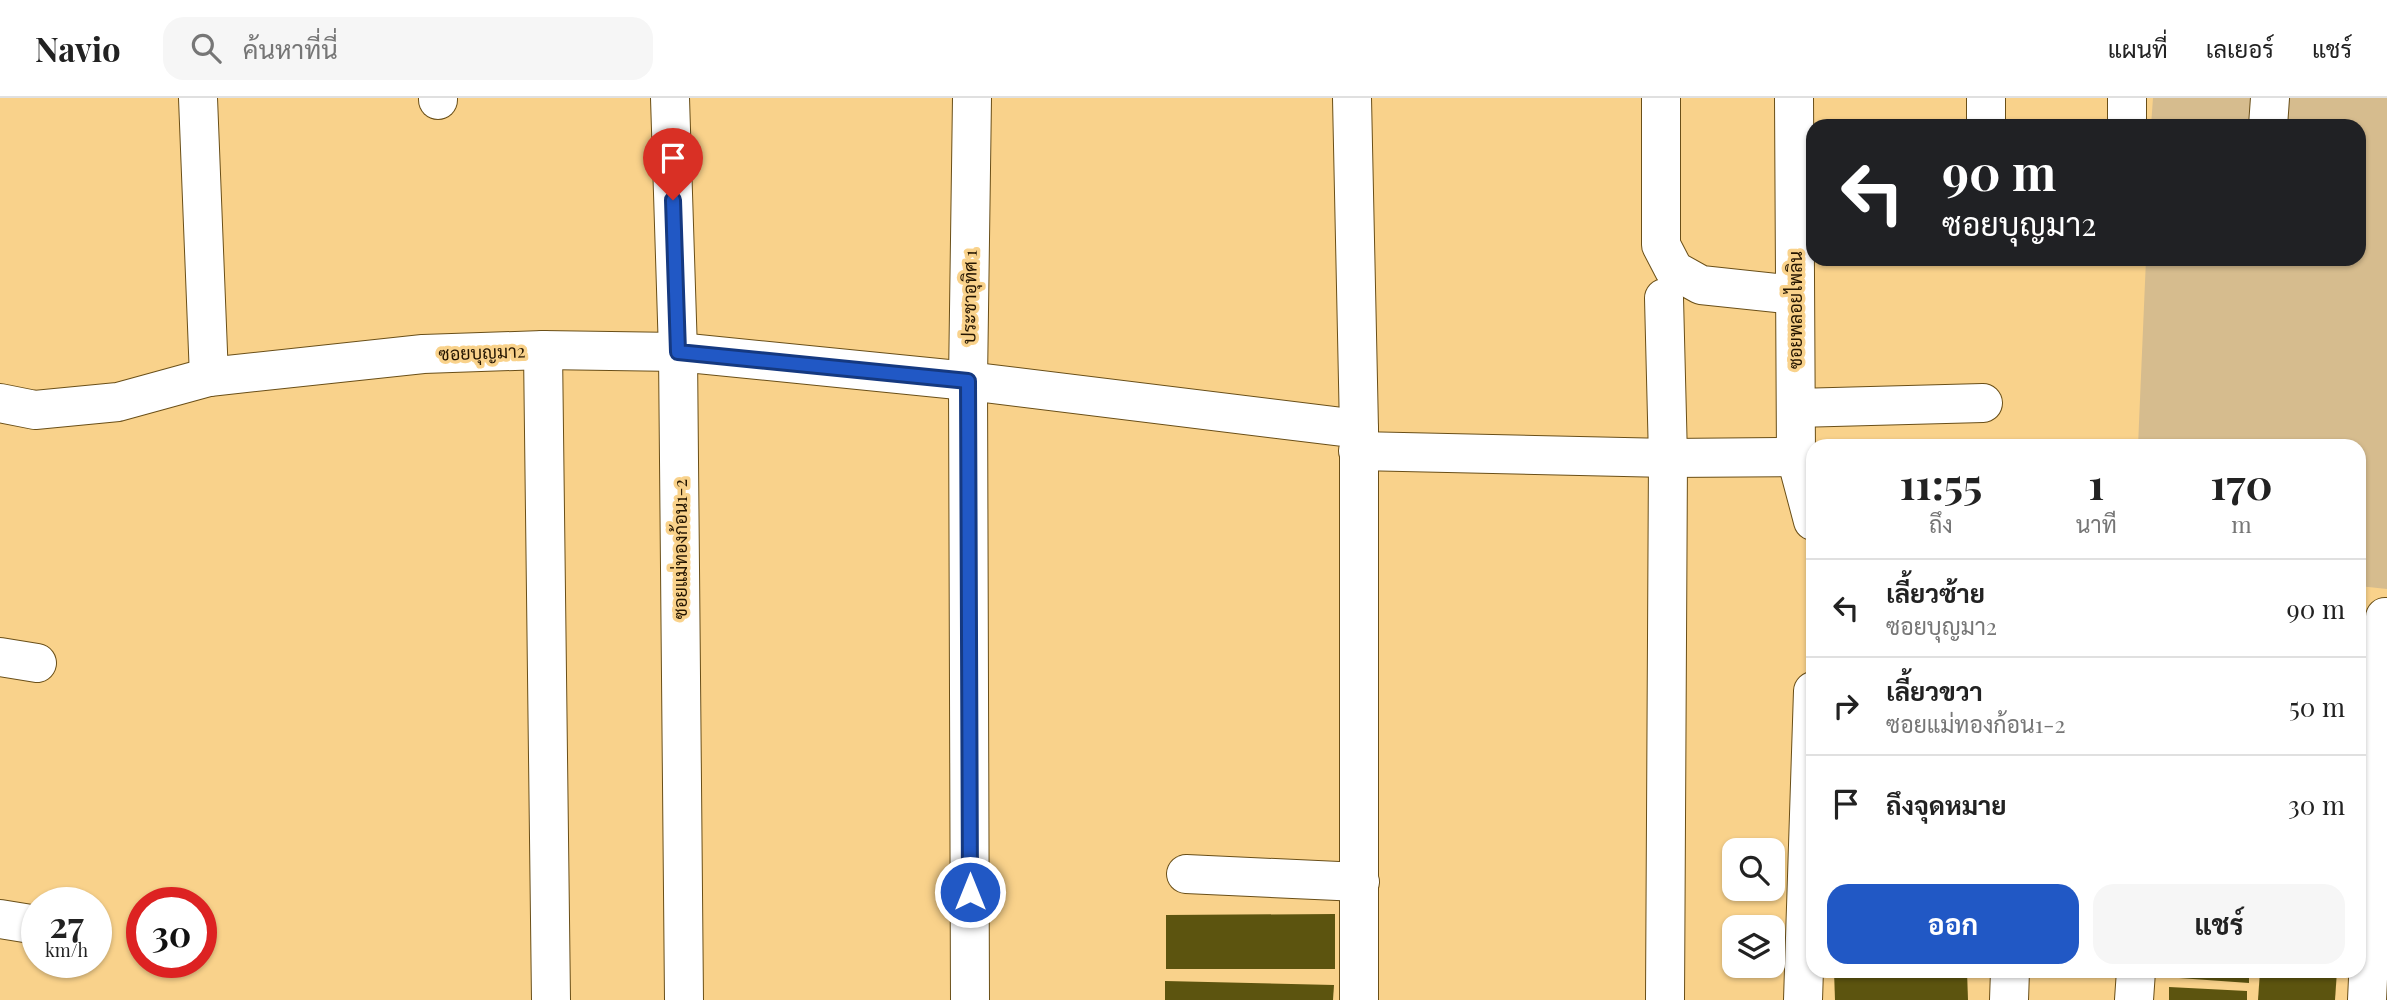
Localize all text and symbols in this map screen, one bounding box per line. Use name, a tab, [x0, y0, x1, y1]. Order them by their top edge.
search box	[163, 17, 653, 80]
text: Navio	[35, 26, 121, 70]
icon: search	[187, 29, 225, 67]
text: ค้นหาที่นี่	[243, 31, 338, 66]
text: แผนที่	[2108, 32, 2168, 64]
text: เลเยอร์	[2206, 32, 2274, 64]
text: แชร์	[2312, 32, 2352, 64]
pin	[643, 128, 703, 200]
text: 90 m	[1942, 138, 2056, 203]
icon: arrive	[654, 139, 692, 177]
icon: left	[1827, 147, 1918, 238]
text: ซอยบุญมา2	[1942, 201, 2097, 244]
street label: ประชาอุทิศ 1	[956, 249, 983, 344]
street label: ซอยพลอยไพลิน	[1783, 251, 1807, 369]
street label: ซอยบุญมา2	[438, 338, 526, 367]
text: 11:55	[1899, 455, 1982, 511]
text: 1	[2088, 455, 2104, 511]
text: 170	[2210, 455, 2273, 511]
street label: ซอยแม่ทองก้อน1-2	[668, 479, 692, 619]
text: ถึง	[1929, 508, 1953, 539]
text: นาที	[2076, 508, 2117, 539]
text: m	[2231, 508, 2252, 539]
text: เลี้ยวซ้าย	[1886, 575, 1985, 610]
icon: left	[1827, 589, 1865, 627]
text: 90 m	[2287, 591, 2345, 626]
text: ซอยบุญมา2	[1886, 610, 1997, 641]
text: เลี้ยวขวา	[1886, 673, 1983, 708]
icon: right	[1827, 687, 1865, 725]
text: 50 m	[2289, 689, 2345, 724]
text: ซอยแม่ทองก้อน1-2	[1886, 708, 2065, 739]
icon: arrive	[1827, 785, 1865, 823]
text: ถึงจุดหมาย	[1886, 787, 2007, 822]
text: 30 m	[2288, 787, 2345, 822]
map controls	[1722, 838, 1785, 978]
button: search	[1722, 838, 1785, 901]
position arrow	[933, 855, 1007, 929]
button: ออก	[1827, 884, 2079, 964]
button: แชร์	[2093, 884, 2345, 964]
speed limit sign: 30	[126, 887, 217, 978]
text: 27	[49, 900, 84, 947]
button: layers	[1722, 915, 1785, 978]
text: km/h	[45, 938, 88, 962]

